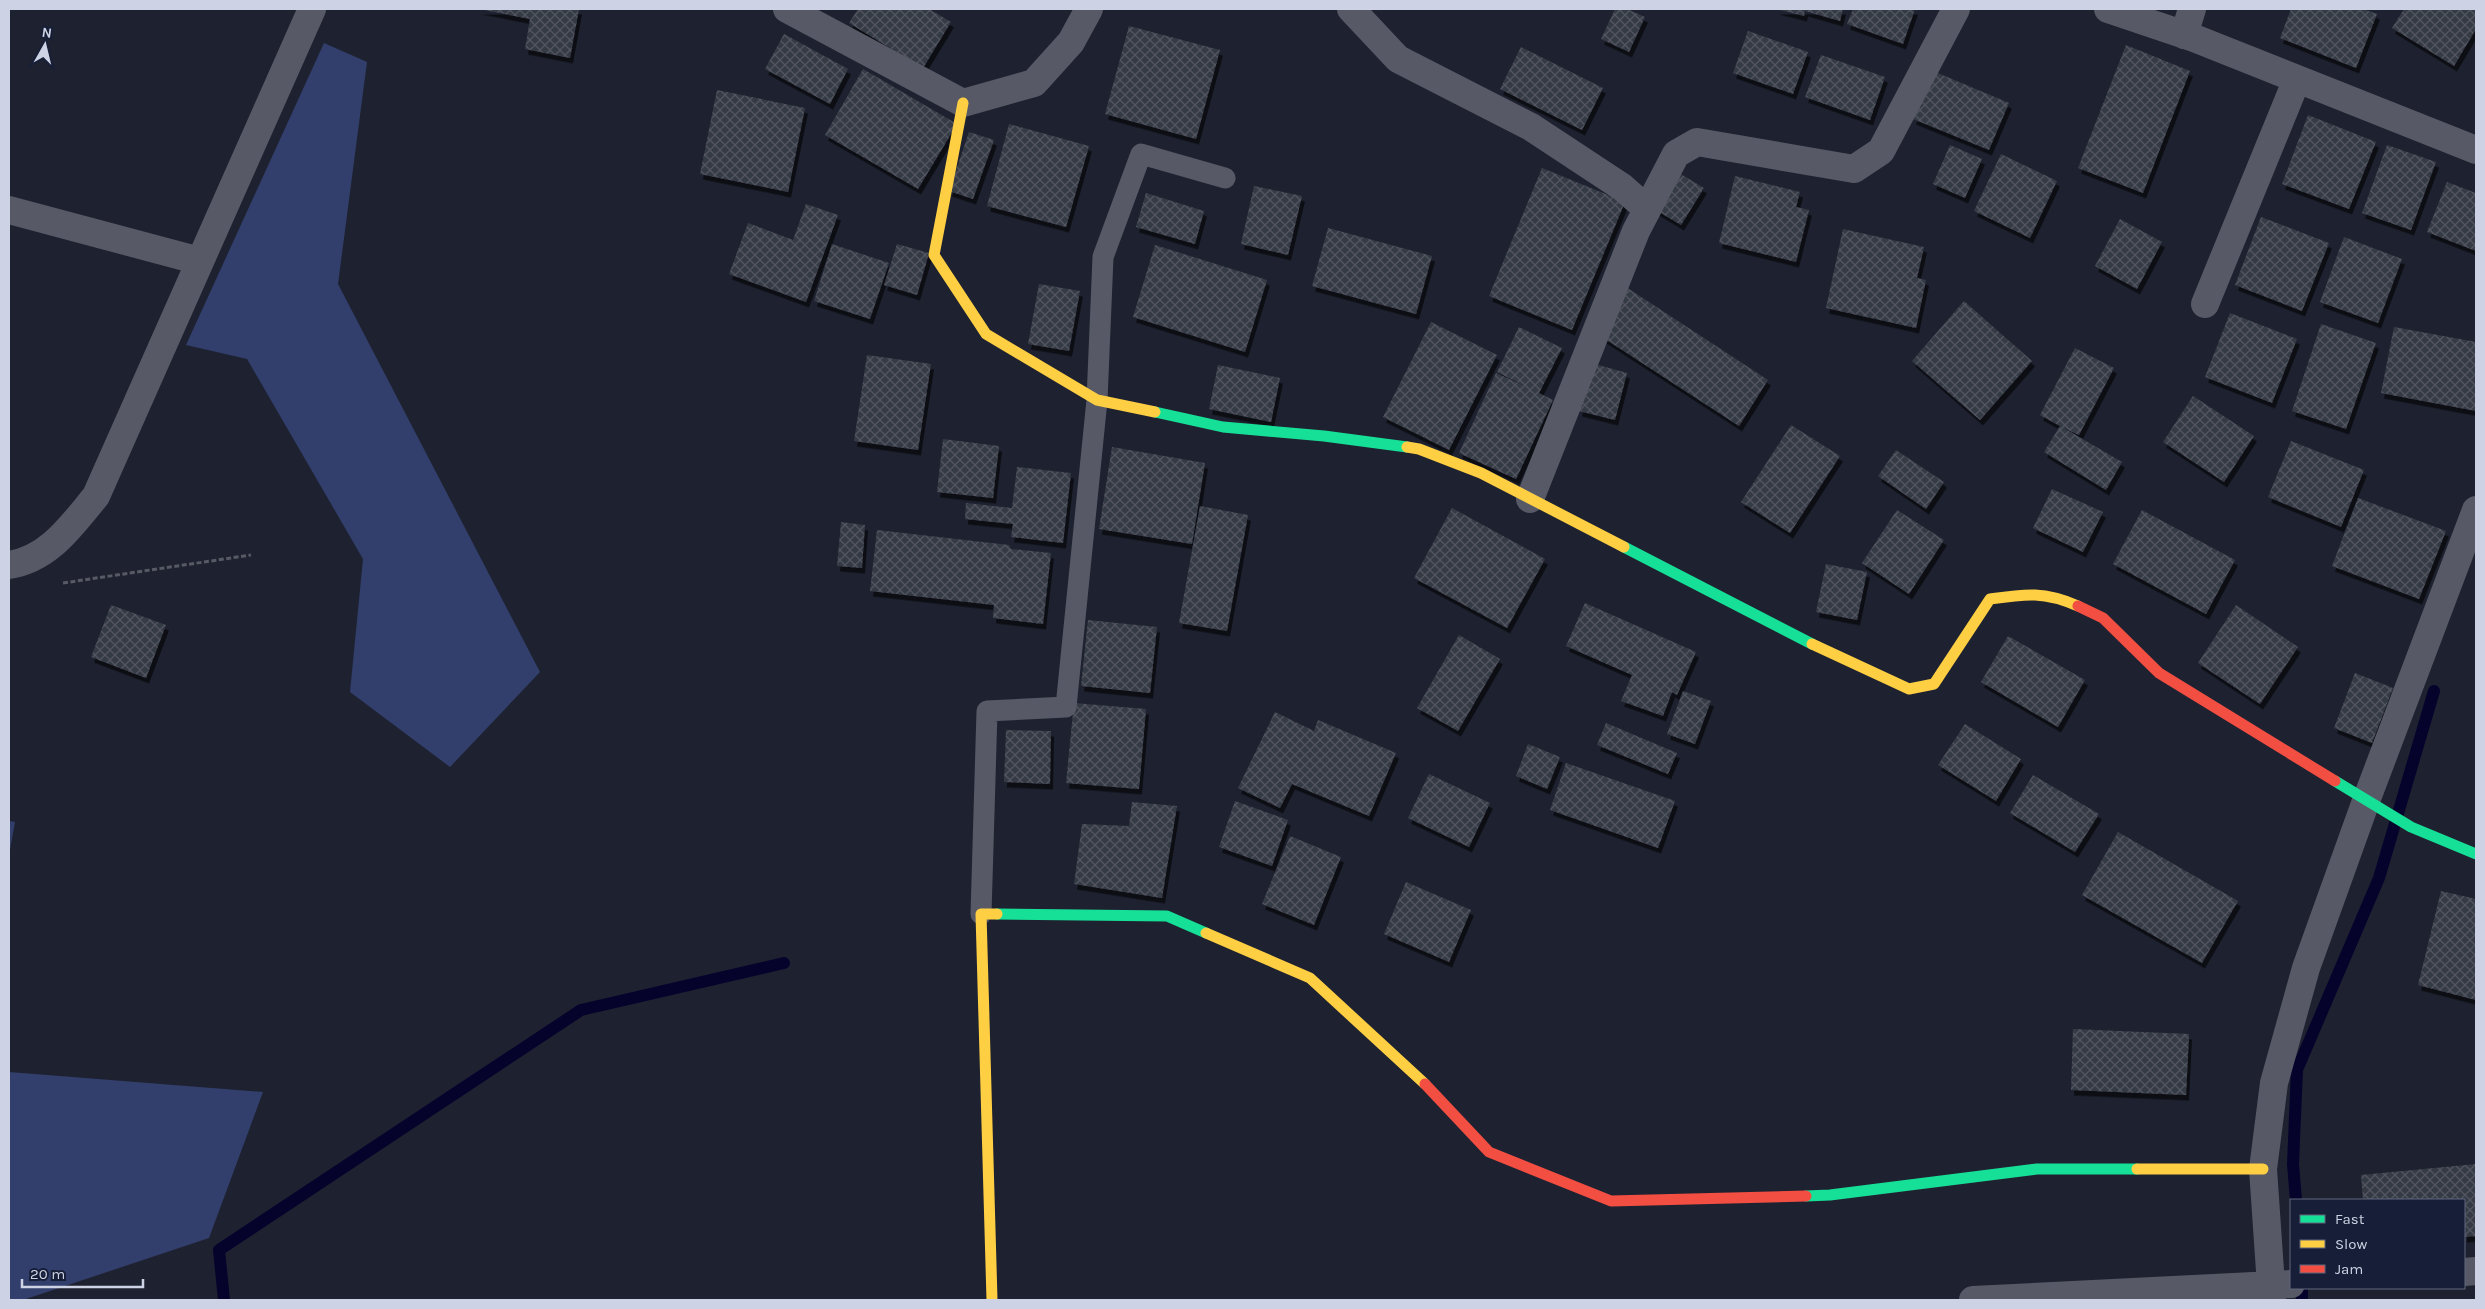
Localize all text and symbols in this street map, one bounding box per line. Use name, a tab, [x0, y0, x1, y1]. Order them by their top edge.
north arrow	[20, 20, 70, 70]
text: N	[41, 24, 53, 42]
legend	[2290, 1199, 2465, 1289]
text: Fast	[2335, 1210, 2365, 1228]
text: Slow	[2335, 1235, 2367, 1253]
scale bar	[22, 1256, 144, 1288]
text: Jam	[2335, 1260, 2363, 1278]
text: 20 m	[30, 1265, 65, 1283]

